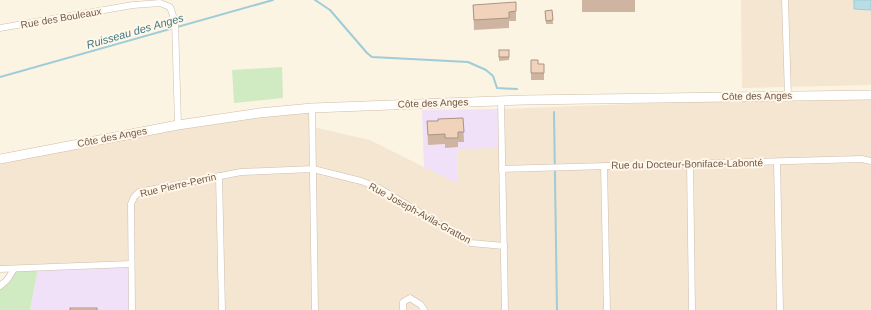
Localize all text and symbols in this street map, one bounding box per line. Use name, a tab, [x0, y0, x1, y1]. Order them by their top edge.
street label: Rue des Bouleaux	[20, 5, 102, 31]
water label: Ruisseau des Anges	[85, 11, 185, 51]
street label: Côte des Anges	[722, 90, 792, 102]
street label: Côte des Anges	[398, 96, 468, 110]
street label: Côte des Anges	[76, 125, 148, 149]
street label: Rue du Docteur-Boniface-Labonté	[611, 157, 763, 171]
street label: Rue Pierre-Perrin	[139, 171, 217, 199]
street label: Rue Joseph-Avila-Gratton	[367, 180, 473, 246]

